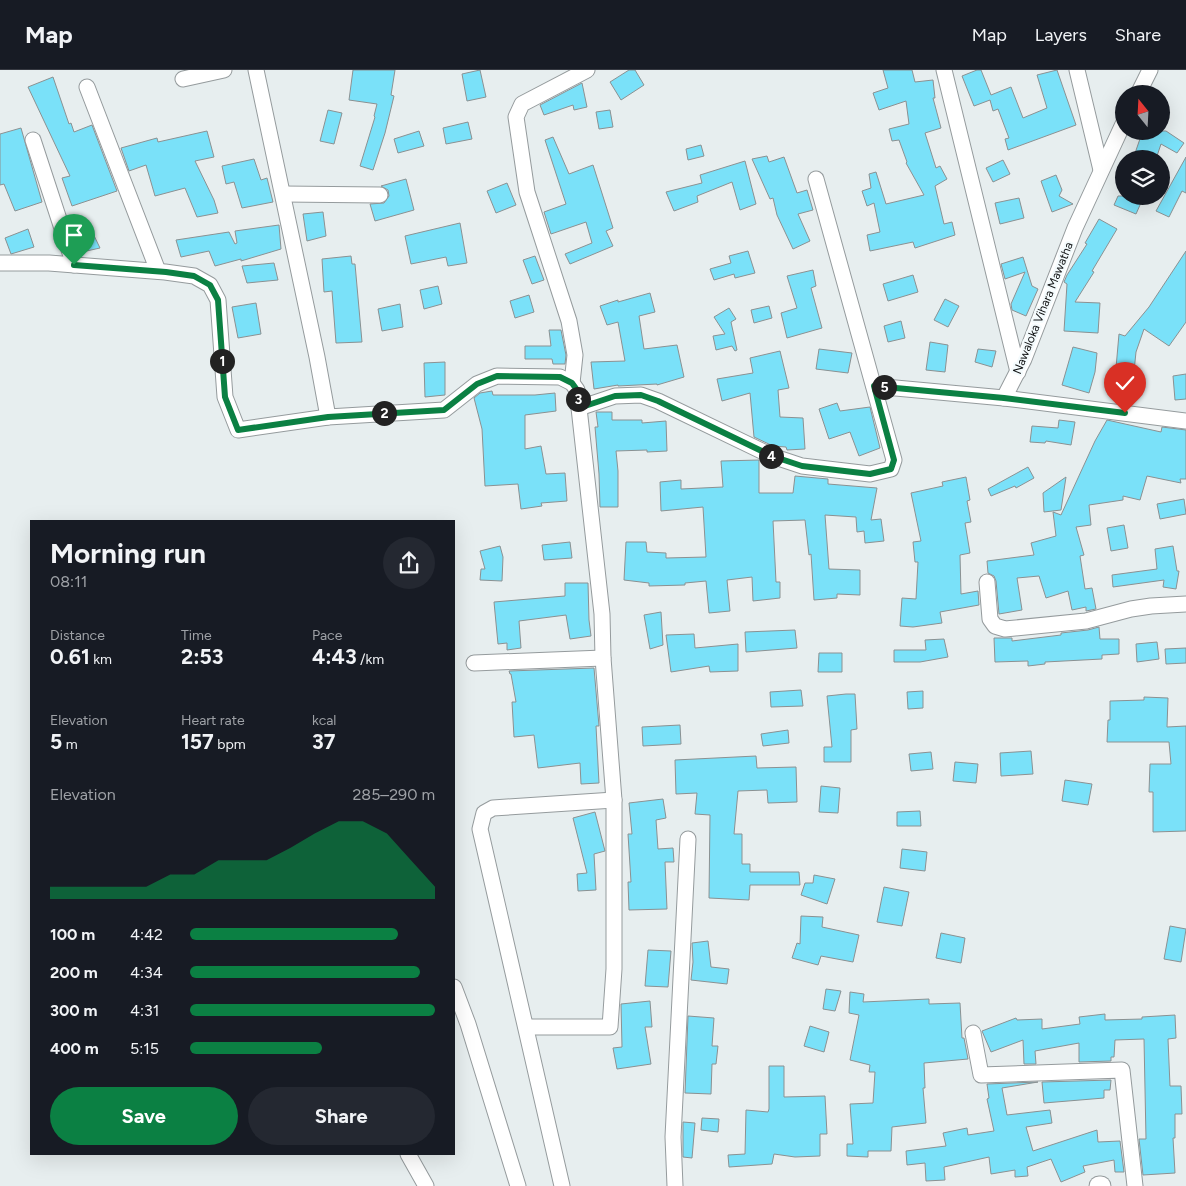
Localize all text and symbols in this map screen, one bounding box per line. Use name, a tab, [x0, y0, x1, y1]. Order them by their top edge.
text: Map	[25, 20, 73, 49]
text: Map	[972, 24, 1007, 46]
text: Layers	[1035, 24, 1087, 46]
text: Share	[1115, 24, 1161, 46]
north arrow	[1115, 85, 1170, 140]
map controls	[1115, 85, 1170, 205]
button: layers	[1115, 150, 1170, 205]
pin	[53, 214, 95, 265]
icon: arrive	[60, 221, 88, 249]
street label: Nawaloka Vihara Mawatha	[1010, 240, 1076, 376]
pin: 1	[210, 348, 234, 374]
text: 1	[220, 353, 225, 370]
pin	[1104, 362, 1146, 413]
icon: check	[1111, 369, 1139, 397]
pin: 5	[872, 374, 896, 400]
text: 5	[880, 379, 889, 396]
pin: 3	[566, 386, 590, 412]
text: 3	[575, 391, 582, 408]
pin: 2	[372, 400, 396, 426]
text: 2	[380, 405, 389, 422]
pin: 4	[758, 444, 784, 468]
text: 4	[767, 448, 776, 465]
text: Morning run	[50, 536, 206, 570]
button: share	[383, 537, 435, 589]
text: 08:11	[50, 572, 87, 591]
text: Distance	[50, 627, 105, 644]
text: Time	[181, 627, 212, 644]
text: Pace	[312, 627, 342, 644]
text: 0.61	[50, 644, 90, 669]
text: 2:53	[181, 644, 223, 669]
text: 4:43	[312, 644, 357, 669]
text: km	[90, 651, 112, 668]
text: /km	[357, 651, 384, 668]
text: Elevation	[50, 712, 108, 729]
text: Heart rate	[181, 712, 245, 729]
text: kcal	[312, 712, 336, 729]
text: 5	[50, 729, 62, 754]
text: 157	[181, 729, 214, 754]
text: 37	[312, 729, 335, 754]
text: m	[62, 736, 78, 753]
text: bpm	[214, 736, 246, 753]
text: Elevation	[50, 785, 116, 804]
text: 285–290 m	[352, 785, 435, 804]
text: 100 m	[50, 925, 95, 944]
text: 4:42	[130, 925, 163, 944]
text: 200 m	[50, 963, 98, 982]
text: 4:34	[130, 963, 163, 982]
text: 300 m	[50, 1001, 97, 1020]
text: 4:31	[130, 1001, 159, 1020]
text: 400 m	[50, 1039, 99, 1058]
text: 5:15	[130, 1039, 159, 1058]
button: Save	[50, 1087, 238, 1145]
button: Share	[248, 1087, 435, 1145]

